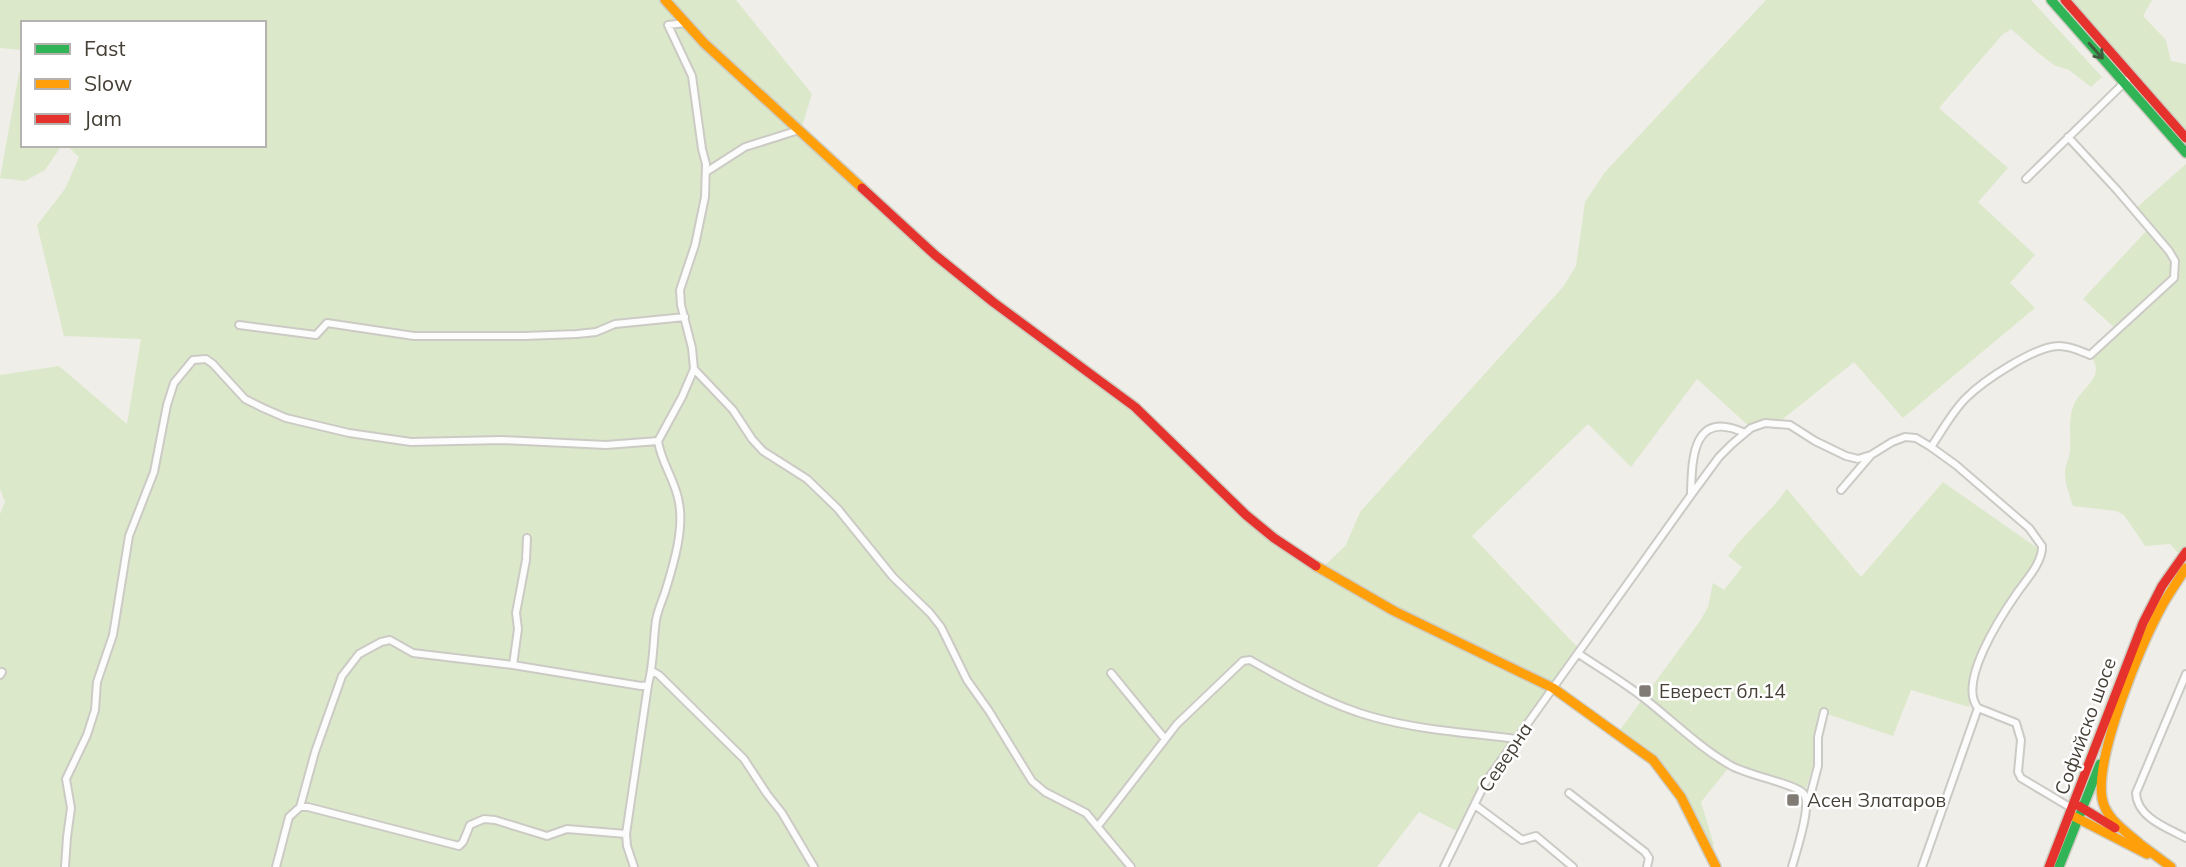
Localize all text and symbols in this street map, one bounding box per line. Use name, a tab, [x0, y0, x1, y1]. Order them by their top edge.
legend	[21, 21, 266, 147]
text: Fast	[84, 35, 126, 61]
one-way arrow	[2088, 42, 2104, 60]
text: Slow	[84, 70, 132, 96]
text: Jam	[84, 105, 122, 131]
street label: Софийско шосе	[2049, 654, 2121, 798]
place label: Еверест бл.14	[1659, 679, 1786, 703]
marker: Еверест бл.14	[1637, 683, 1653, 699]
street label: Северна	[1473, 718, 1537, 796]
place label: Асен Златаров	[1807, 788, 1946, 812]
marker: Асен Златаров	[1785, 792, 1801, 808]

